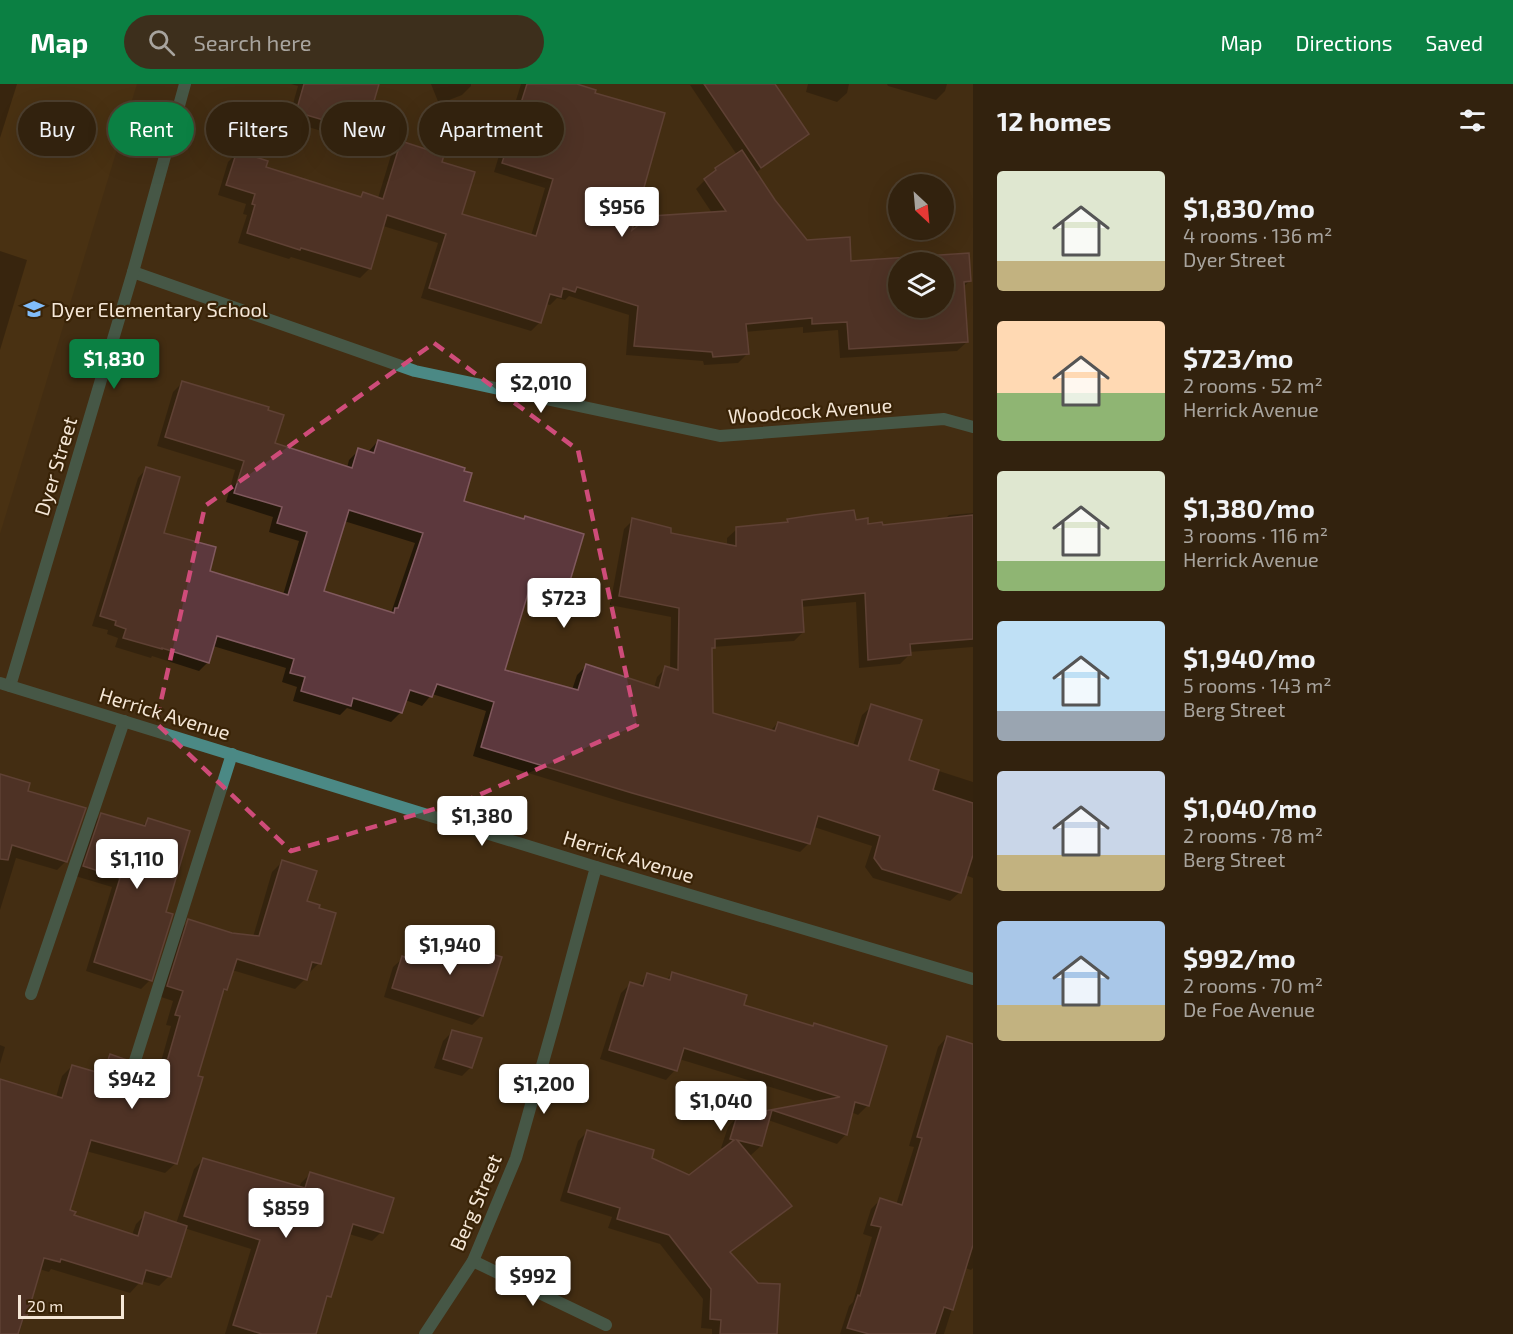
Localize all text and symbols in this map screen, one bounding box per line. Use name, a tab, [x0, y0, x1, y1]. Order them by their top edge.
search box	[124, 15, 544, 69]
text: Map	[30, 25, 88, 59]
icon: search	[145, 26, 178, 59]
text: Search here	[193, 29, 312, 55]
text: Map	[1220, 30, 1263, 55]
text: Directions	[1296, 30, 1392, 55]
text: Saved	[1425, 30, 1483, 55]
chip: Buy	[18, 102, 96, 156]
chip: Rent	[108, 102, 194, 156]
chip: Filters	[206, 102, 309, 156]
chip: New	[321, 102, 407, 156]
chip: Apartment	[419, 102, 564, 156]
icon: filters	[1456, 104, 1489, 137]
text: 12 homes	[997, 105, 1111, 136]
north arrow	[888, 174, 954, 240]
map controls	[888, 174, 954, 318]
pin: $956	[586, 187, 658, 238]
text: $1,830/mo	[1183, 192, 1315, 223]
text: $956	[599, 194, 645, 218]
icon: home	[1045, 195, 1117, 267]
text: 4 rooms · 136 m²	[1183, 223, 1332, 247]
text: Dyer Street	[1183, 247, 1285, 271]
button: layers	[888, 252, 954, 318]
school or university icon: Dyer Elementary School	[22, 297, 46, 321]
place label: Dyer Elementary School	[51, 297, 268, 321]
pin: $1,830	[65, 339, 163, 390]
text: $723/mo	[1183, 342, 1293, 373]
icon: home	[1045, 345, 1117, 417]
text: $1,830	[83, 346, 145, 370]
pin: $2,010	[492, 363, 590, 414]
text: $2,010	[510, 370, 572, 394]
text: 2 rooms · 52 m²	[1183, 373, 1323, 397]
street label: Woodcock Avenue	[727, 392, 893, 428]
text: Herrick Avenue	[1183, 397, 1319, 421]
street label: Dyer Street	[29, 413, 82, 518]
text: $1,380/mo	[1183, 492, 1315, 523]
icon: home	[1045, 495, 1117, 567]
text: 3 rooms · 116 m²	[1183, 523, 1328, 547]
text: Herrick Avenue	[1183, 547, 1319, 571]
pin: $723	[528, 578, 600, 629]
text: $723	[541, 585, 587, 609]
text: $1,940/mo	[1183, 642, 1316, 673]
icon: home	[1045, 645, 1117, 717]
text: 5 rooms · 143 m²	[1183, 673, 1332, 697]
street label: Herrick Avenue	[97, 682, 233, 744]
text: Berg Street	[1183, 697, 1285, 721]
text: $1,040/mo	[1183, 792, 1317, 823]
icon: home	[1045, 795, 1117, 867]
pin: $1,380	[433, 796, 531, 847]
text: $1,380	[451, 803, 513, 827]
text: 2 rooms · 78 m²	[1183, 823, 1323, 847]
street label: Herrick Avenue	[561, 825, 697, 887]
pin: $1,110	[88, 839, 186, 890]
text: $1,110	[110, 846, 164, 870]
text: Berg Street	[1183, 847, 1285, 871]
pin: $1,940	[401, 925, 499, 976]
text: $1,940	[419, 932, 481, 956]
text: $992/mo	[1183, 942, 1296, 973]
icon: home	[1045, 945, 1117, 1017]
text: 2 rooms · 70 m²	[1183, 973, 1323, 997]
text: De Foe Avenue	[1183, 997, 1315, 1021]
pin: $942	[96, 1059, 168, 1110]
pin: $1,200	[495, 1064, 593, 1115]
text: $942	[108, 1066, 156, 1090]
text: $1,200	[513, 1071, 575, 1095]
pin: $1,040	[672, 1081, 770, 1132]
text: $1,040	[689, 1088, 753, 1112]
street label: Berg Street	[444, 1150, 506, 1254]
pin: $859	[250, 1188, 322, 1239]
text: $859	[263, 1195, 309, 1219]
pin: $992	[497, 1256, 569, 1307]
text: $992	[510, 1263, 556, 1287]
scale bar	[18, 1292, 124, 1320]
text: 20 m	[27, 1296, 63, 1315]

